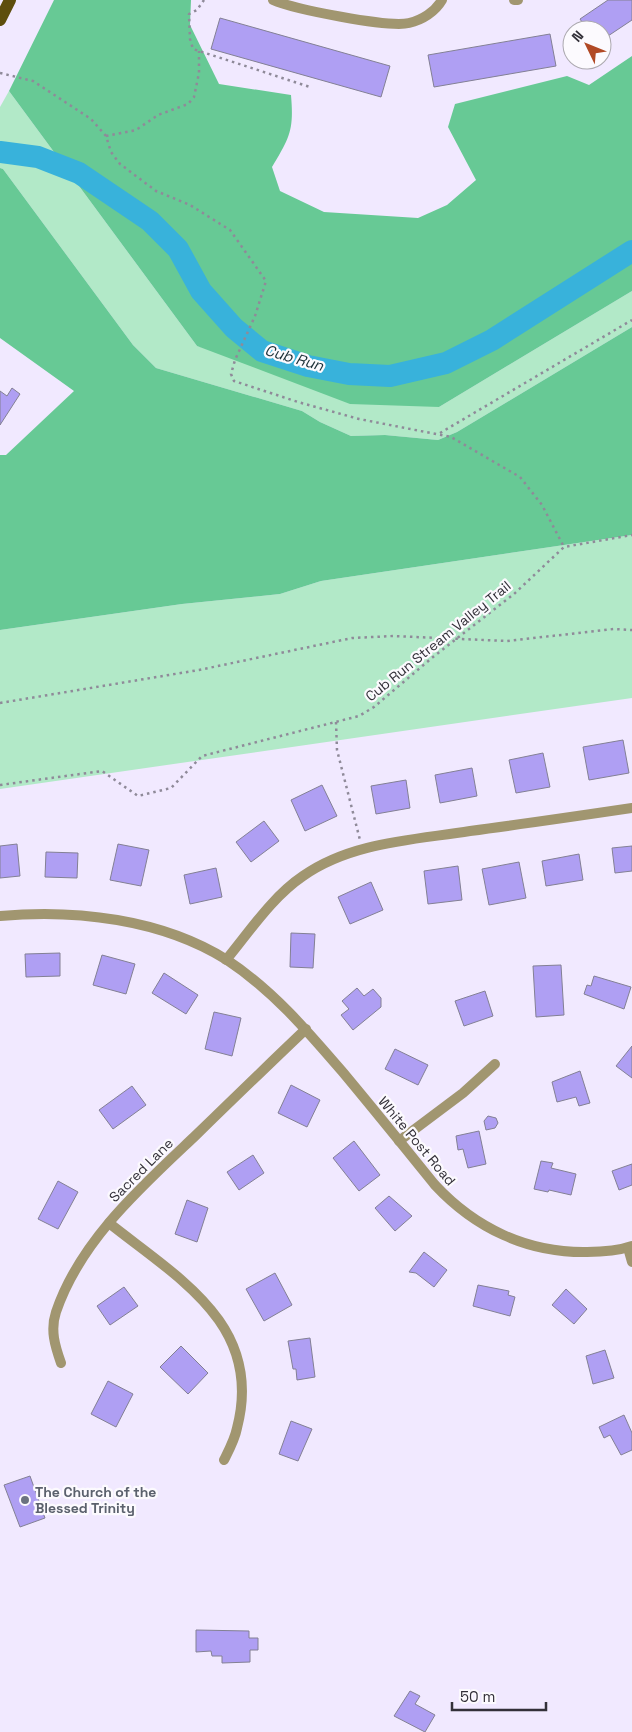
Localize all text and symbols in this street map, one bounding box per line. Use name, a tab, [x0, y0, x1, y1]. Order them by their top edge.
north arrow	[562, 20, 612, 70]
text: N	[568, 27, 587, 46]
water label: Cub Run	[263, 340, 326, 375]
street label: Cub Run Stream Valley Trail	[362, 577, 514, 705]
street label: White Post Road	[374, 1093, 460, 1189]
street label: Sacred Lane	[105, 1134, 177, 1206]
place label: The Church of the Blessed Trinity	[35, 1483, 156, 1517]
marker: The Church of the Blessed Trinity	[19, 1494, 31, 1506]
scale bar	[452, 1680, 546, 1712]
text: 50 m	[460, 1687, 495, 1706]

